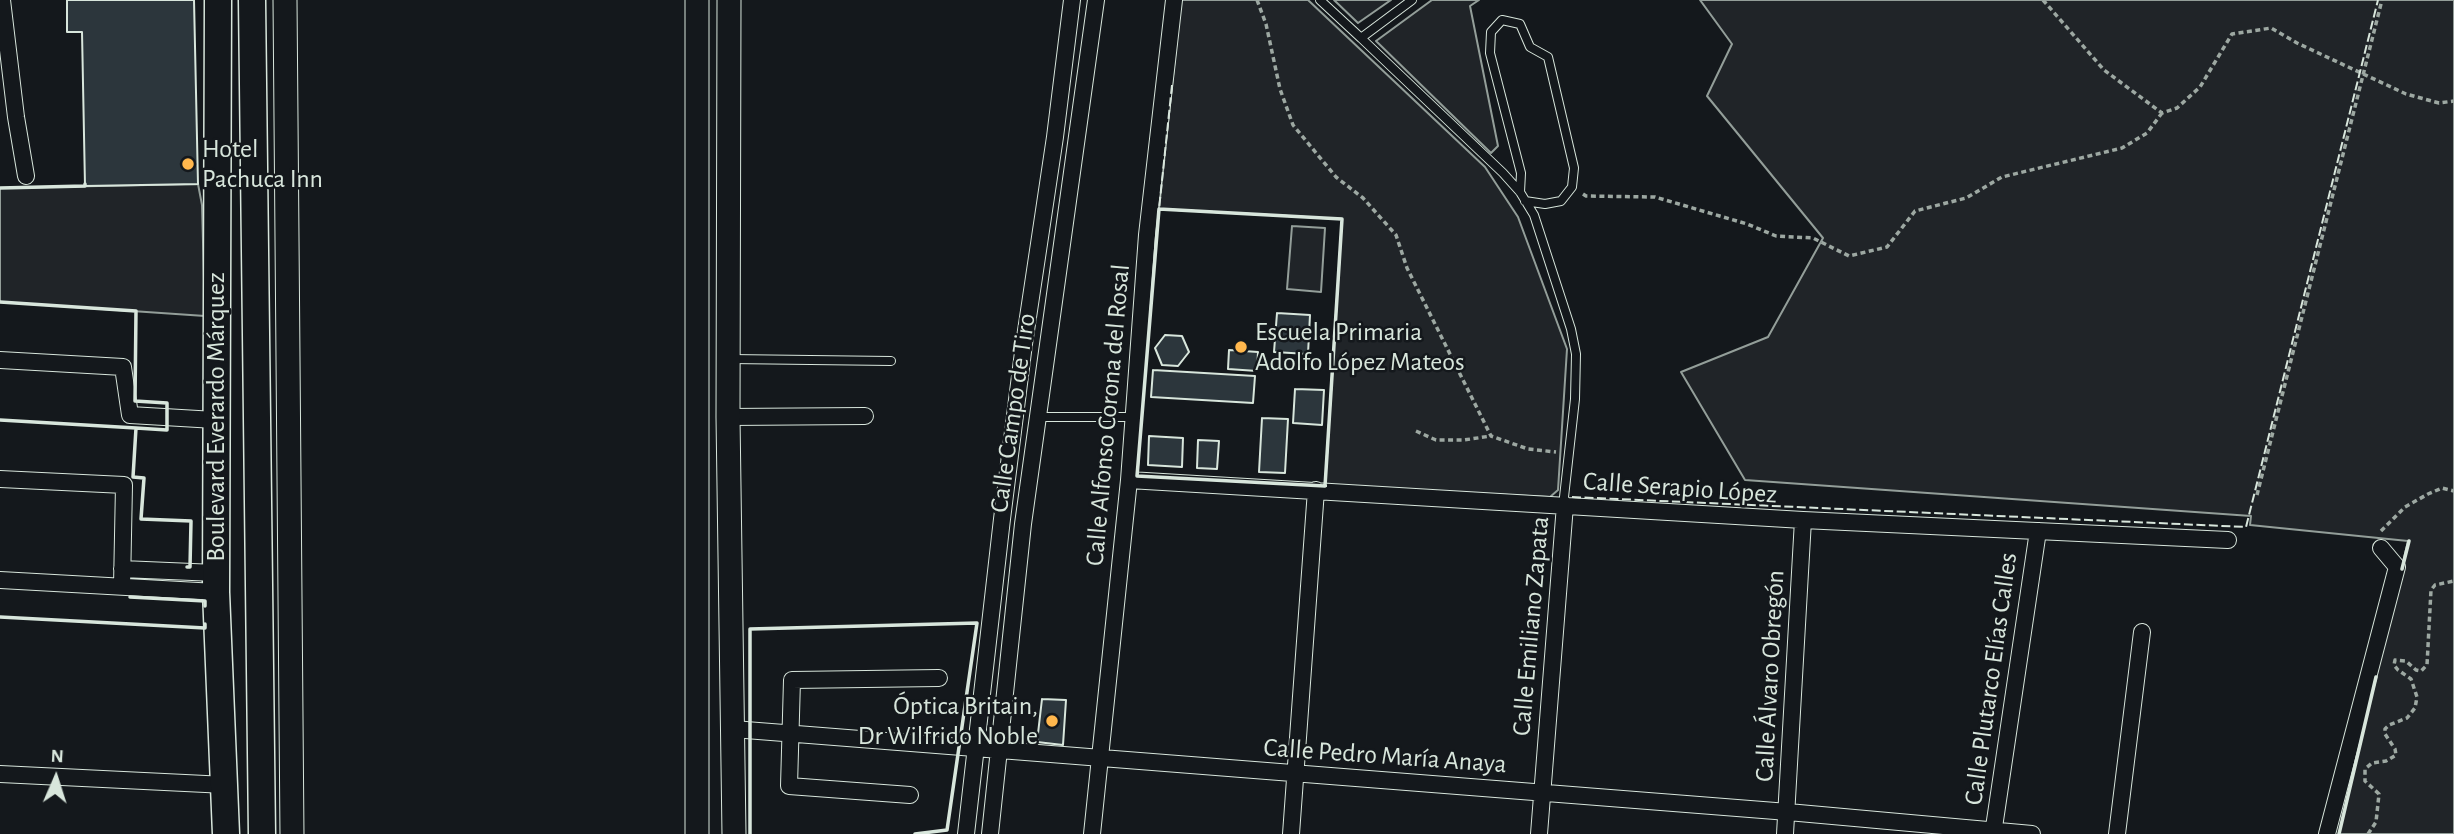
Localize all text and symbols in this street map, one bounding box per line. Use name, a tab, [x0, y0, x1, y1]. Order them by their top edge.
place label: Hotel Pachuca Inn	[202, 133, 323, 194]
marker: Hotel Pachuca Inn	[180, 156, 196, 172]
street label: Calle Alfonso Corona del Rosal	[1079, 263, 1137, 567]
street label: Boulevard Everardo Márquez	[200, 272, 232, 562]
street label: Calle Campo de Tiro	[984, 311, 1042, 515]
place label: Escuela Primaria Adolfo López Mateos	[1255, 316, 1465, 378]
marker: Escuela Primaria Adolfo López Mateos	[1233, 339, 1249, 355]
street label: Calle Serapio López	[1582, 466, 1778, 510]
street label: Calle Emiliano Zapata	[1506, 515, 1556, 737]
street label: Calle Plutarco Elías Calles	[1958, 551, 2024, 807]
street label: Calle Álvaro Obregón	[1749, 569, 1791, 783]
place label: Óptica Britain, Dr Wilfrido Noble	[858, 690, 1038, 752]
marker: Óptica Britain, Dr Wilfrido Noble	[1044, 713, 1060, 729]
street label: Calle Pedro María Anaya	[1262, 732, 1508, 780]
north arrow	[21, 743, 91, 813]
text: N	[50, 747, 64, 766]

